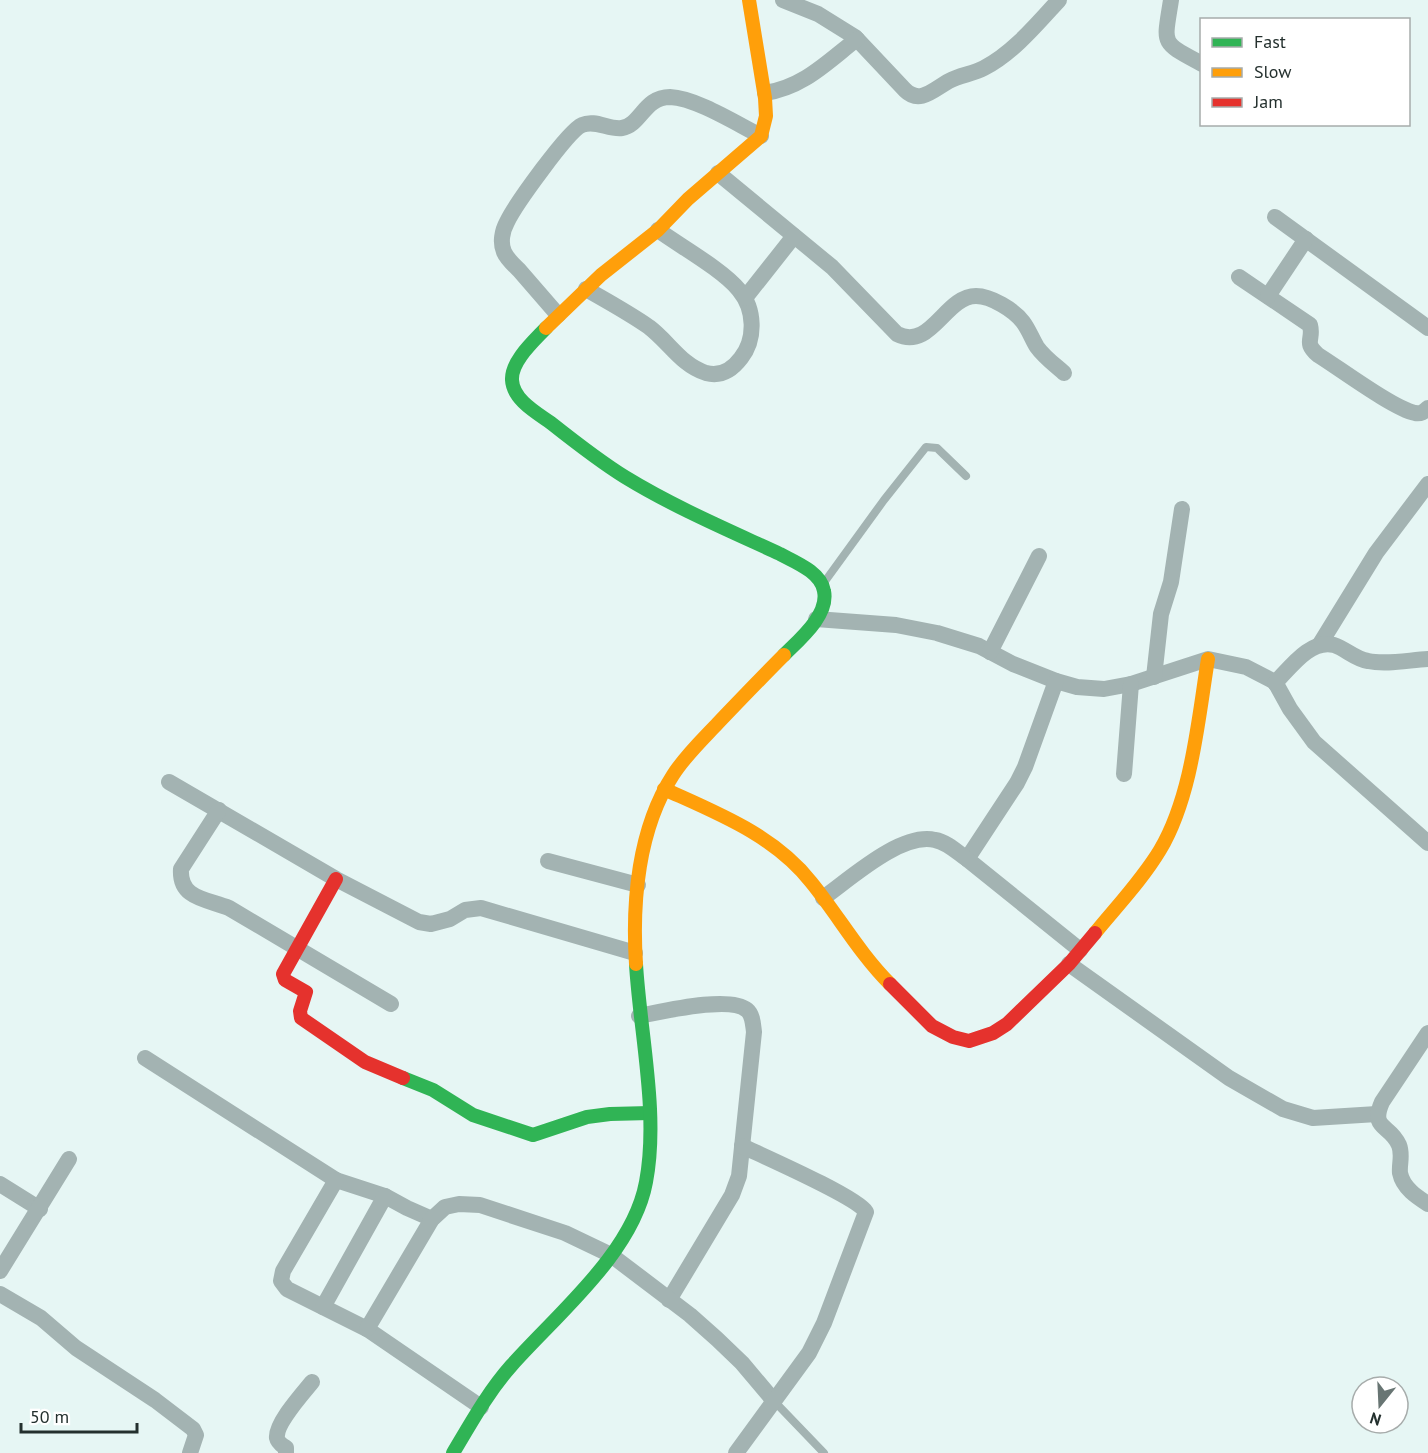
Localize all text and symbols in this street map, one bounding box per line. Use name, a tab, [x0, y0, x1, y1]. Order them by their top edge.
legend	[1200, 18, 1410, 126]
text: Fast	[1254, 30, 1286, 53]
text: Slow	[1254, 60, 1292, 83]
text: Jam	[1253, 90, 1283, 113]
north arrow	[1350, 1375, 1410, 1435]
scale bar	[21, 1396, 136, 1434]
text: 50 m	[30, 1405, 69, 1428]
text: N	[1367, 1408, 1383, 1430]

